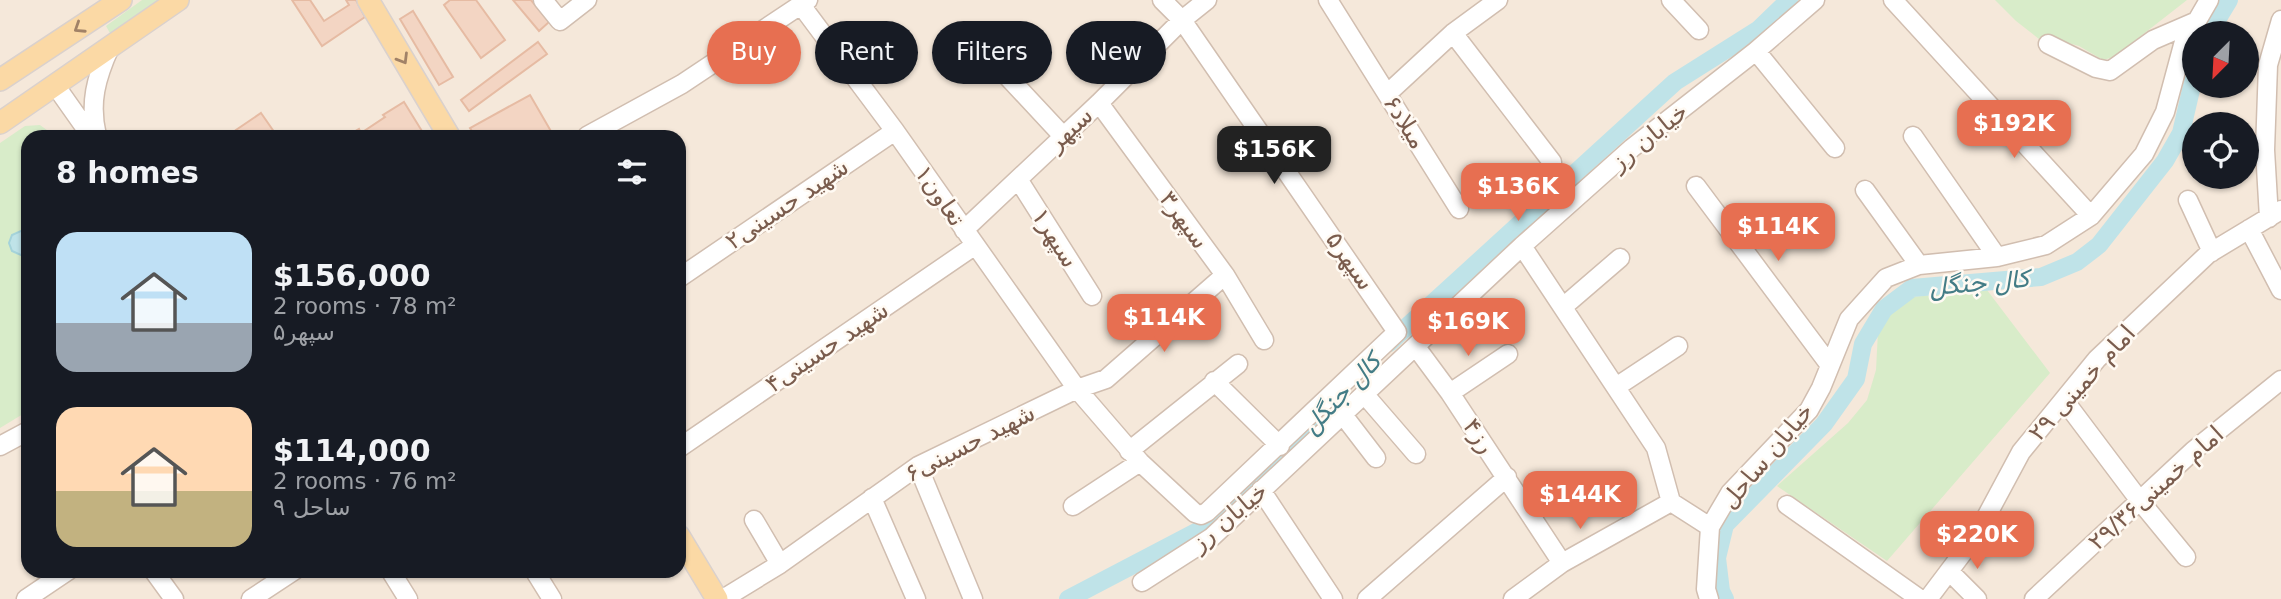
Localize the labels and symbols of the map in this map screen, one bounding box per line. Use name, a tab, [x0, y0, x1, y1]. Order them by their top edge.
one-way arrow	[73, 20, 86, 33]
north arrow	[2182, 21, 2259, 98]
one-way arrow	[395, 51, 408, 64]
street label: میلاد۶	[1378, 90, 1432, 154]
street label: خیابان رز	[1604, 97, 1693, 177]
pin: $192K	[1965, 100, 2063, 160]
street label: سپهر	[1041, 101, 1098, 158]
pin: $156K	[1225, 127, 1323, 186]
street label: شهید حسینی۲	[720, 153, 854, 255]
street label: تعاون۱	[909, 160, 971, 232]
pin: $136K	[1469, 164, 1567, 223]
street label: سپهر۳	[1154, 186, 1214, 254]
street label: سپهر۱	[1026, 203, 1084, 273]
pin: $114K	[1729, 204, 1827, 263]
street label: سپهر۵	[1320, 227, 1380, 295]
water label: کال جنگل	[1928, 262, 2035, 302]
pin: $114K	[1115, 294, 1213, 354]
street label: شهید حسینی۴	[760, 296, 894, 398]
pin: $169K	[1419, 298, 1517, 358]
street label: امام خمینی ۲۹	[2023, 319, 2141, 447]
water label: کال جنگل	[1295, 343, 1390, 440]
street label: شهید حسینی۶	[900, 398, 1040, 488]
street label: خیابان ساحل	[1715, 398, 1819, 514]
street label: رز۴	[1457, 413, 1501, 459]
street label: امام خمینی۲۹/۳۶	[2083, 420, 2229, 556]
pin: $144K	[1531, 472, 1629, 531]
street label: خیابان رز	[1184, 477, 1273, 558]
pin: $220K	[1928, 512, 2026, 571]

